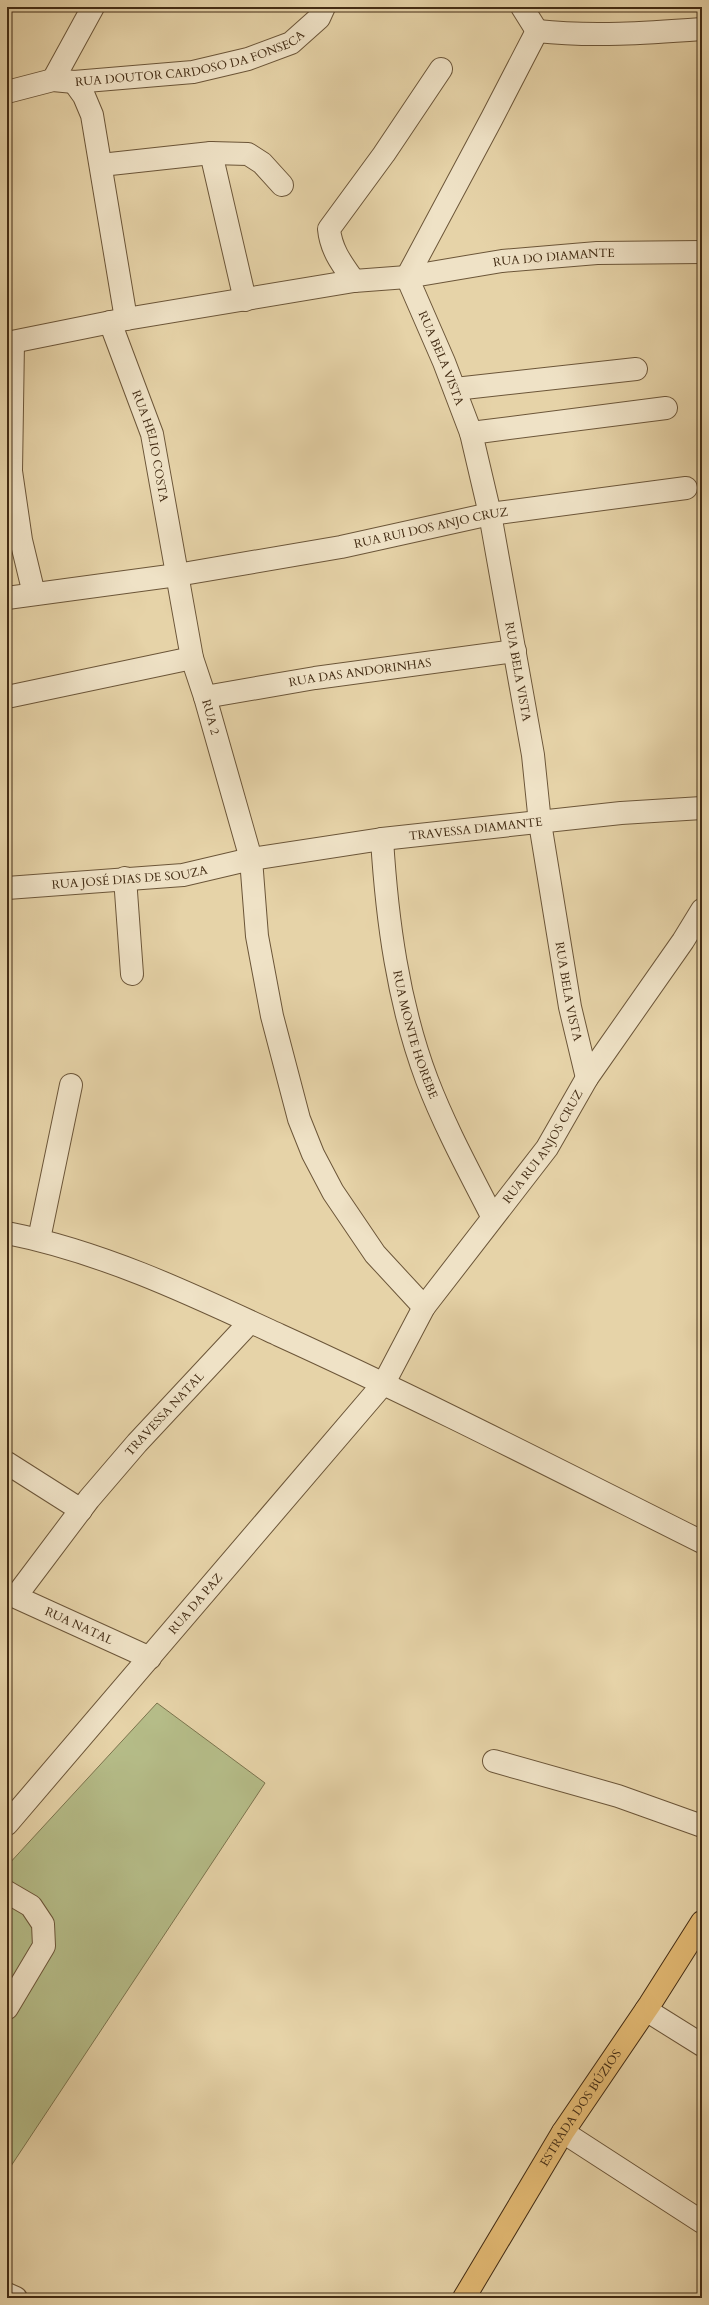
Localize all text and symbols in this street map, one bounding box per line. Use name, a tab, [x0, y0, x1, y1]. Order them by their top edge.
street label: RUA DOUTOR CARDOSO DA FONSECA	[74, 26, 308, 90]
street label: RUA DO DIAMANTE	[492, 245, 615, 270]
street label: RUA BELA VISTA	[415, 308, 468, 408]
street label: RUA HELIO COSTA	[128, 388, 172, 504]
street label: RUA RUI DOS ANJO CRUZ	[352, 504, 509, 552]
street label: RUA BELA VISTA	[501, 621, 535, 723]
street label: RUA DAS ANDORINHAS	[288, 654, 432, 690]
street label: RUA 2	[198, 697, 223, 736]
street label: TRAVESSA DIAMANTE	[408, 814, 543, 844]
street label: RUA JOSÉ DIAS DE SOUZA	[51, 861, 209, 893]
street label: RUA BELA VISTA	[552, 941, 586, 1043]
street label: RUA MONTE HOREBE	[389, 969, 442, 1101]
street label: RUA RUI ANJOS CRUZ	[499, 1087, 587, 1207]
street label: TRAVESSA NATAL	[121, 1368, 208, 1459]
street label: RUA DA PAZ	[165, 1570, 226, 1638]
street label: RUA NATAL	[42, 1603, 116, 1648]
street label: ESTRADA DOS BÚZIOS	[536, 2046, 625, 2169]

